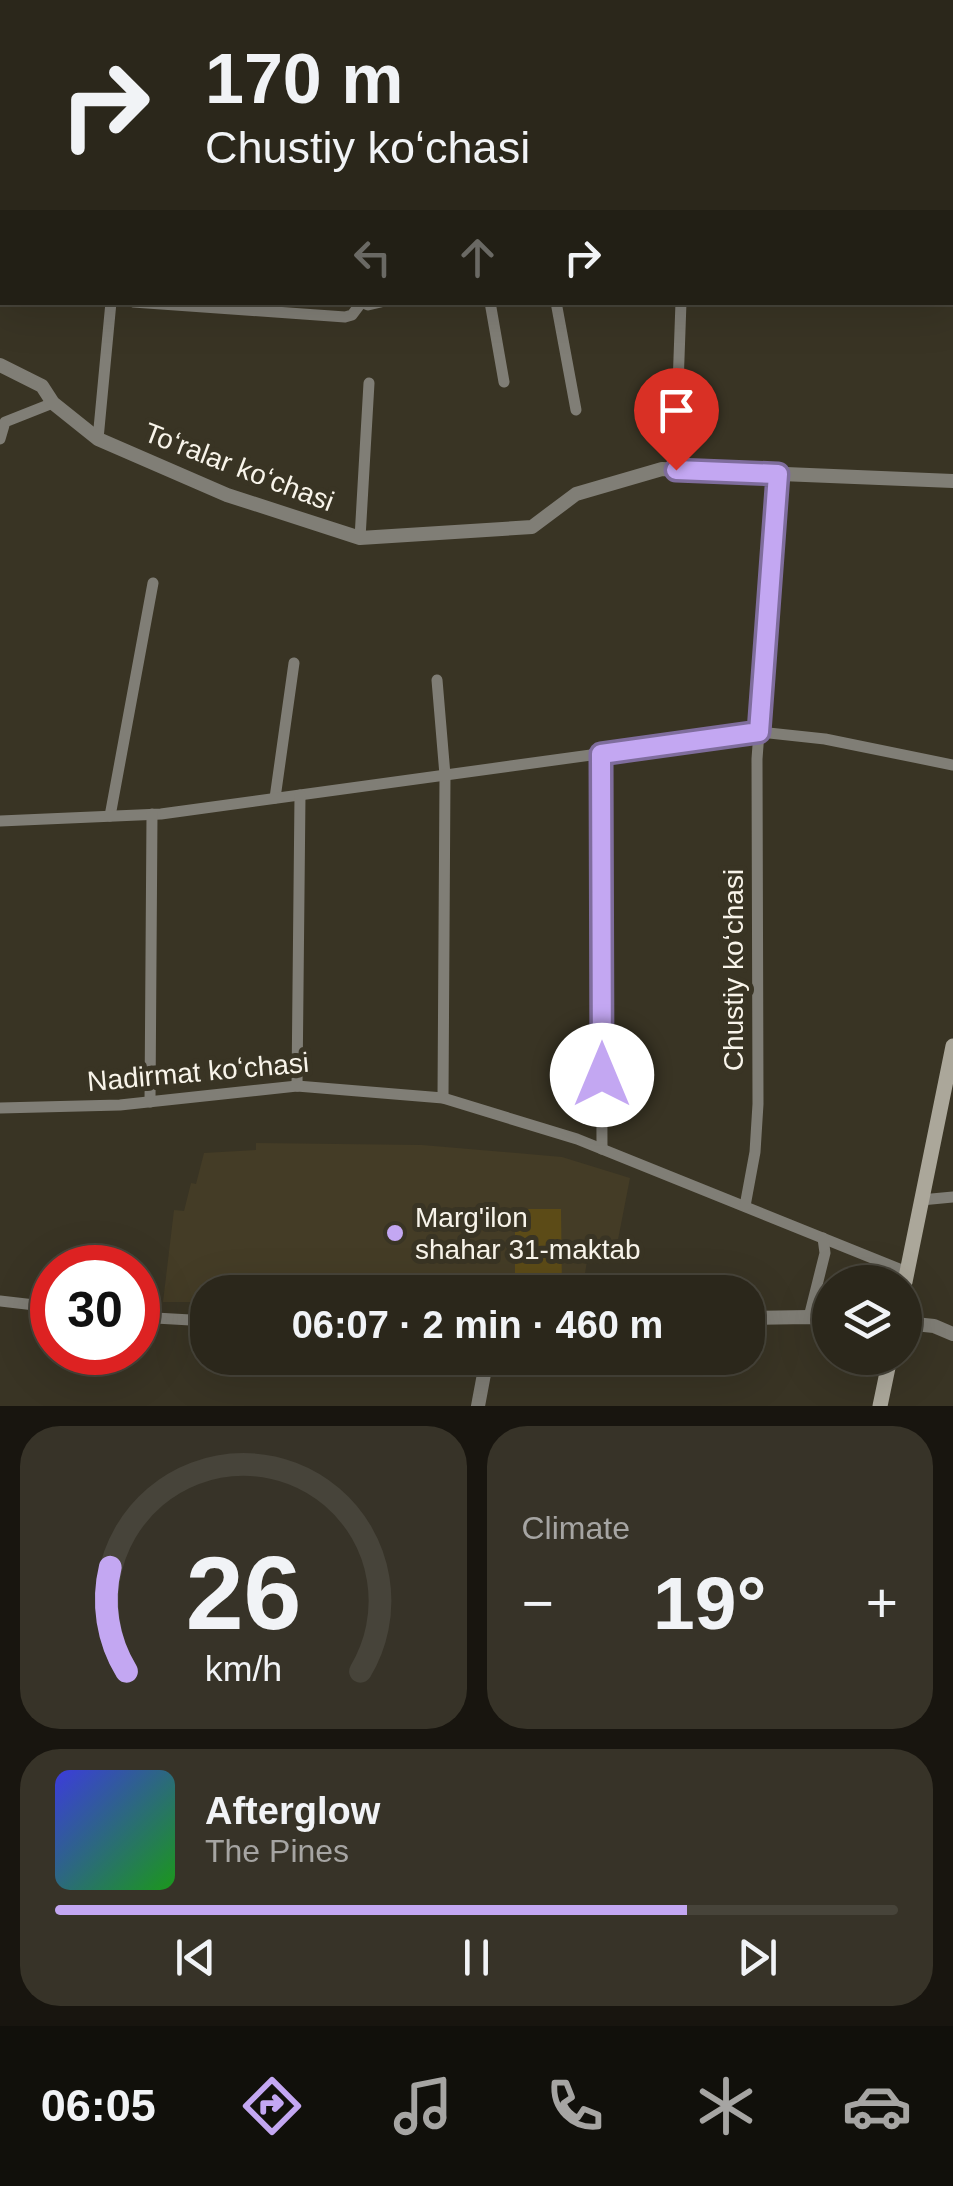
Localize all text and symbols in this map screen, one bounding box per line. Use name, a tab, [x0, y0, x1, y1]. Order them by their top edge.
icon: right	[40, 40, 170, 170]
text: 170 m	[205, 40, 403, 118]
text: Chustiy koʻchasi	[205, 122, 530, 173]
icon: left	[345, 230, 400, 285]
icon: ahead	[450, 230, 505, 285]
icon: right	[555, 230, 610, 285]
pin	[634, 368, 719, 471]
icon: arrive	[649, 383, 704, 438]
street label: Toʻralar koʻchasi	[140, 417, 338, 517]
street label: Chustiy koʻchasi	[718, 869, 749, 1071]
position arrow	[550, 1023, 654, 1127]
street label: Nadirmat koʻchasi	[86, 1047, 310, 1097]
place label: Marg'ilon shahar 31-maktab	[415, 1202, 641, 1265]
marker: Marg'ilon shahar 31-maktab	[384, 1222, 406, 1244]
speed limit sign: 30	[30, 1245, 160, 1375]
map controls	[812, 1265, 922, 1375]
button: layers	[812, 1265, 922, 1375]
text: 06:07 · 2 min · 460 m	[292, 1304, 663, 1346]
text: Climate	[522, 1510, 630, 1546]
text: 26	[185, 1535, 301, 1651]
text: 19°	[653, 1561, 766, 1645]
text: −	[522, 1572, 554, 1634]
text: +	[866, 1572, 898, 1634]
text: km/h	[205, 1649, 282, 1689]
text: Afterglow	[205, 1790, 380, 1832]
text: The Pines	[205, 1833, 349, 1869]
icon: previous	[168, 1930, 223, 1985]
icon: pause	[449, 1930, 504, 1985]
icon: next	[730, 1930, 785, 1985]
icon: directions	[237, 2071, 307, 2141]
icon: music	[388, 2071, 458, 2141]
icon: phone	[540, 2071, 610, 2141]
icon: climate	[691, 2071, 761, 2141]
icon: car	[842, 2071, 912, 2141]
text: 06:05	[41, 2080, 156, 2131]

